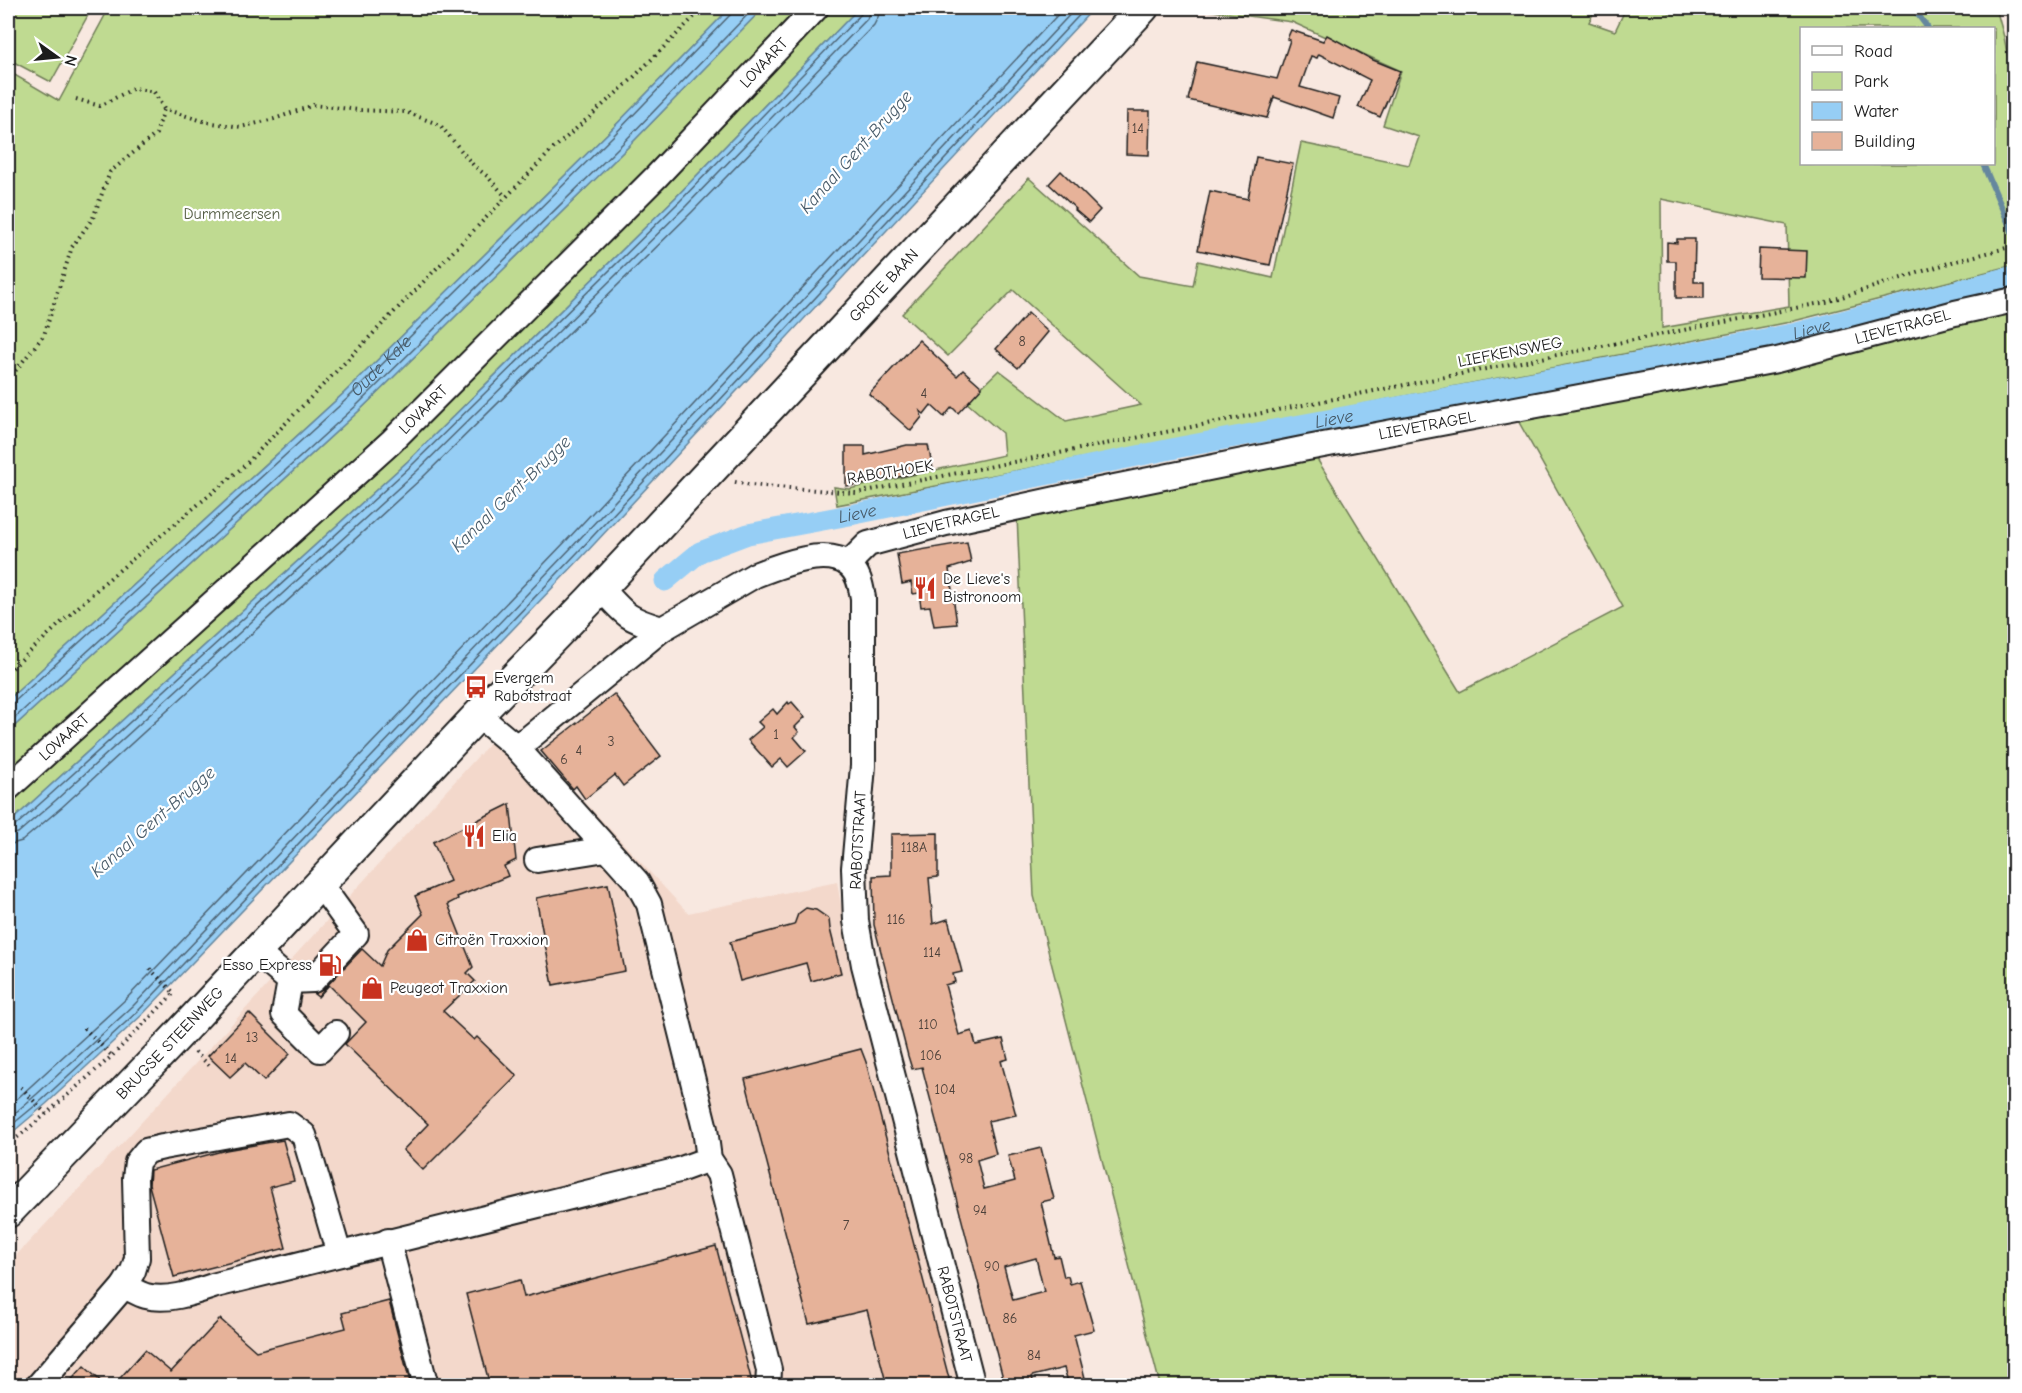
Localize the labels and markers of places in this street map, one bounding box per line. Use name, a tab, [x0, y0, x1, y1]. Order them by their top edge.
place label: De Lieve's Bistronoom	[943, 570, 1021, 606]
restaurant icon: De Lieve's Bistronoom	[912, 575, 938, 601]
place label: Evergem Rabotstraat	[494, 669, 572, 705]
bus stop icon: Evergem Rabotstraat	[463, 674, 489, 700]
restaurant icon: Elia	[461, 823, 487, 849]
place label: Elia	[492, 827, 517, 845]
shop icon: Citroën Traxxion	[404, 927, 430, 953]
place label: Citroën Traxxion	[435, 931, 549, 949]
fuel station icon: Esso Express	[317, 952, 343, 978]
place label: Esso Express	[222, 956, 312, 974]
shop icon: Peugeot Traxxion	[359, 975, 385, 1001]
place label: Peugeot Traxxion	[390, 979, 508, 997]

